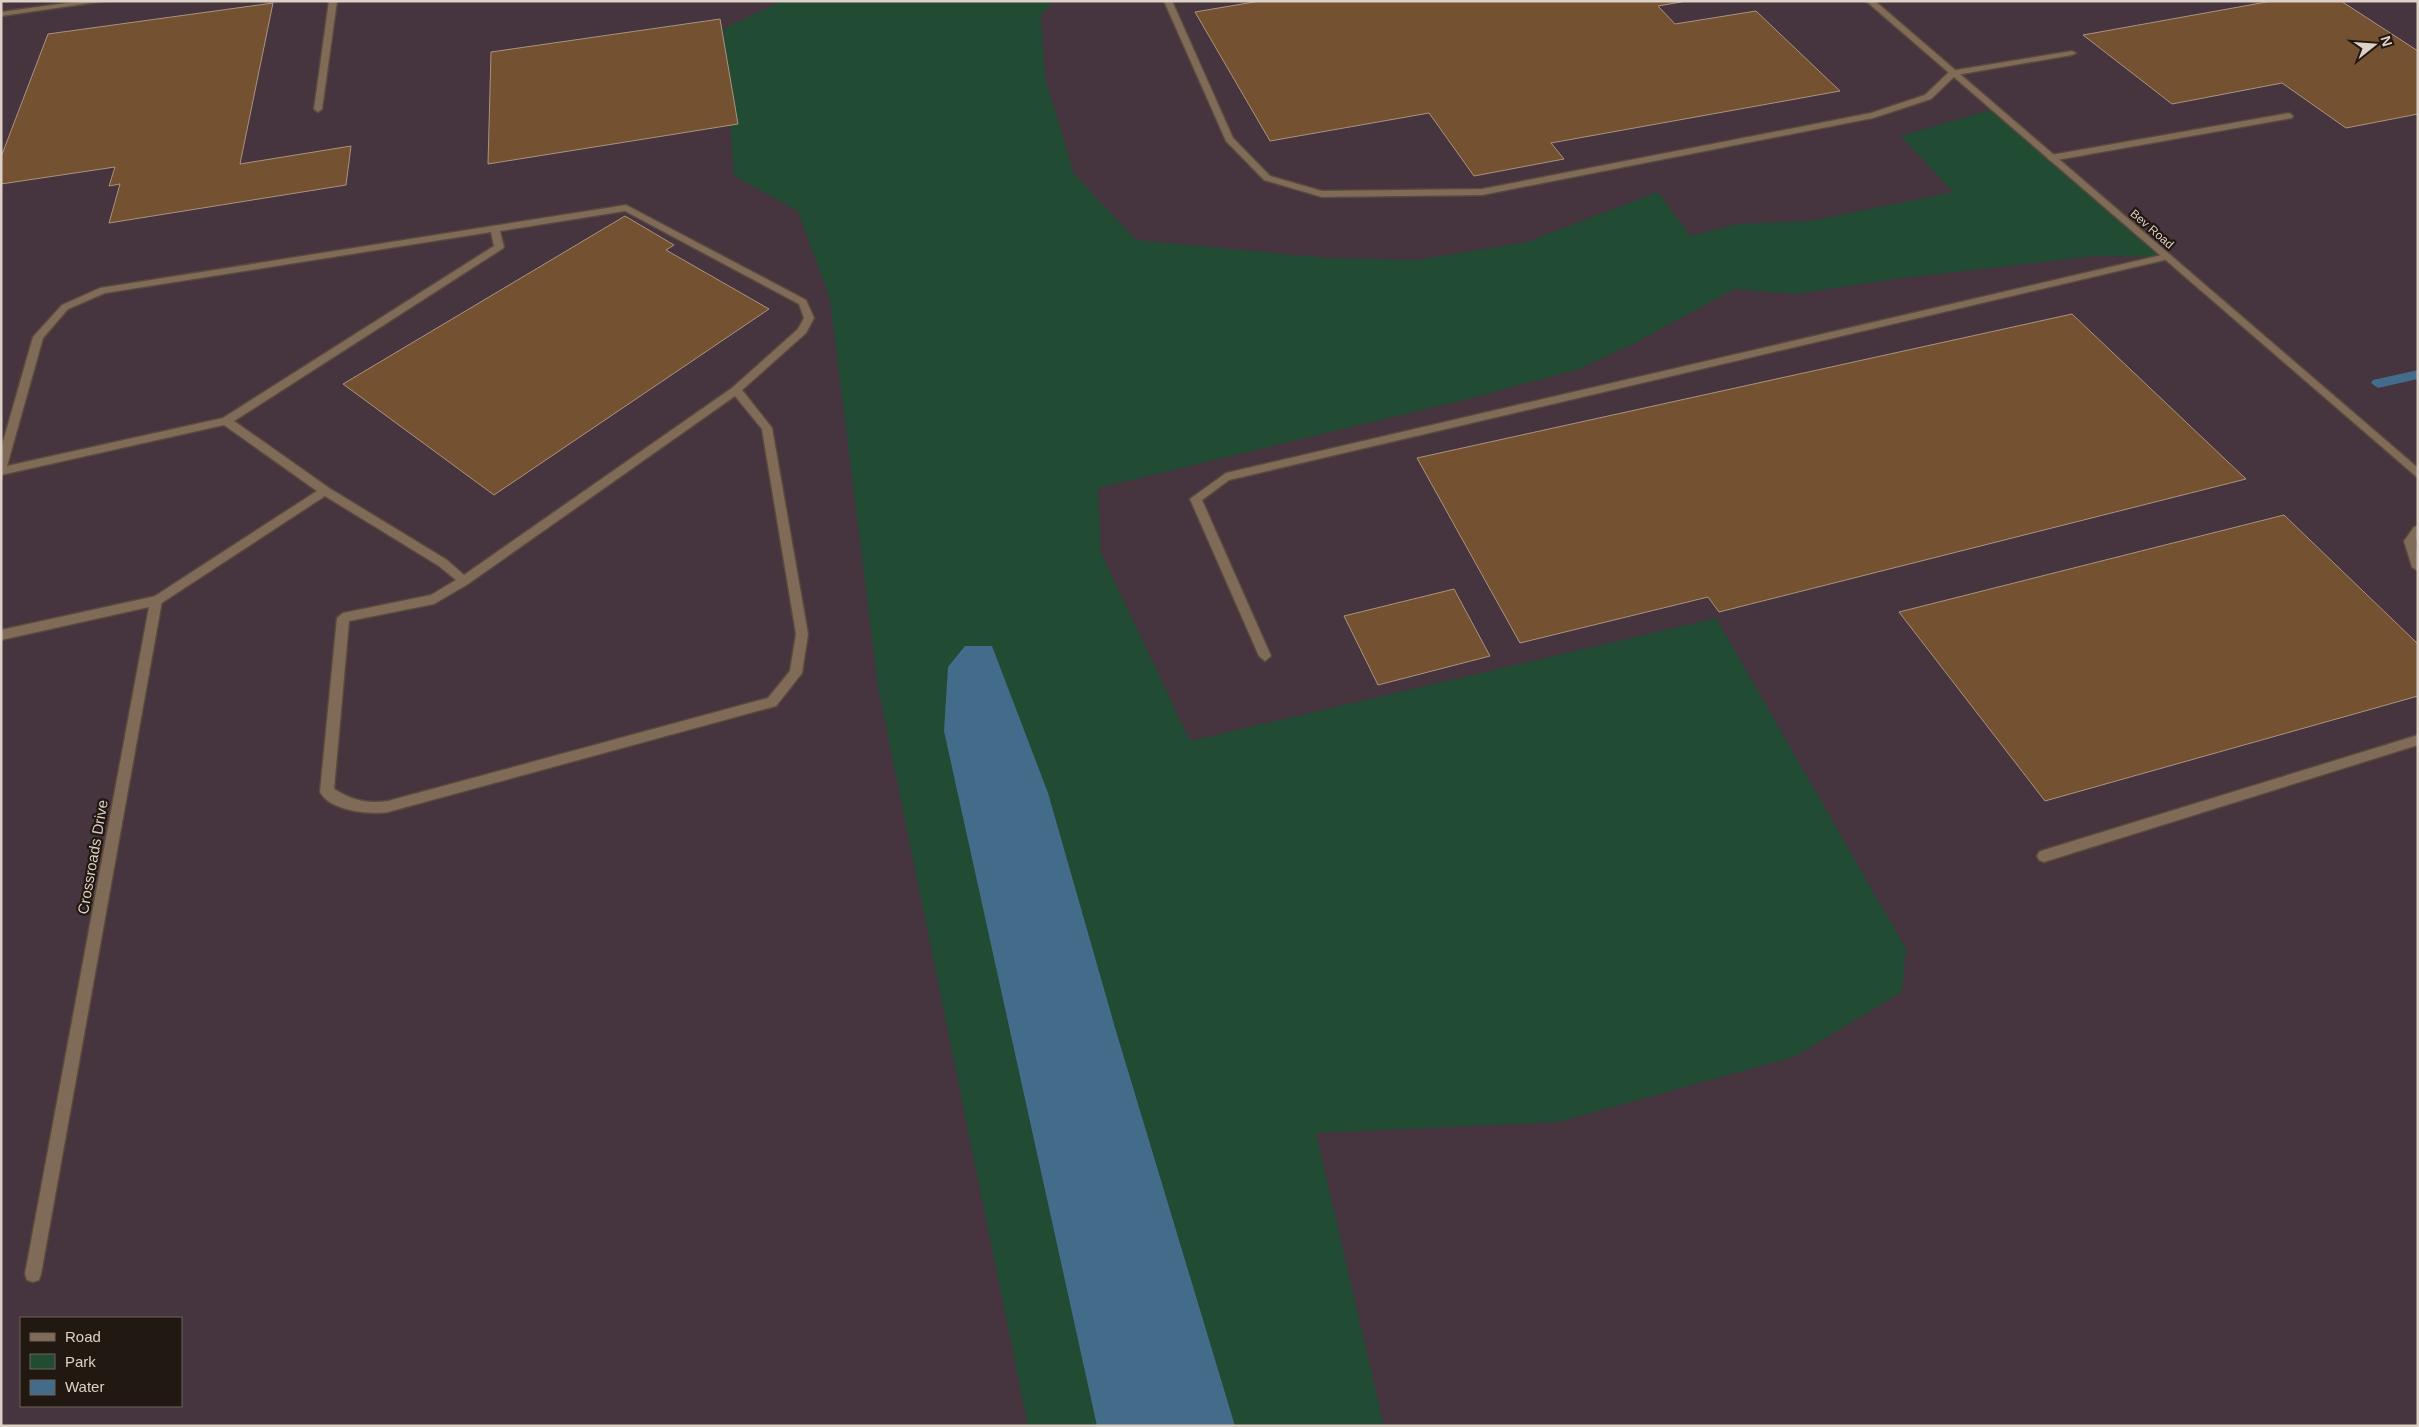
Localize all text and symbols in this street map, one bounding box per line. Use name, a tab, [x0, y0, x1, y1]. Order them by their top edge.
north arrow	[2349, 20, 2399, 70]
text: N	[2377, 34, 2396, 48]
street label: Bev Road	[2128, 206, 2176, 252]
street label: Crossroads Drive	[74, 798, 111, 915]
legend	[20, 1317, 182, 1407]
text: Road	[65, 1328, 101, 1345]
text: Park	[65, 1353, 96, 1370]
text: Water	[65, 1378, 104, 1395]

